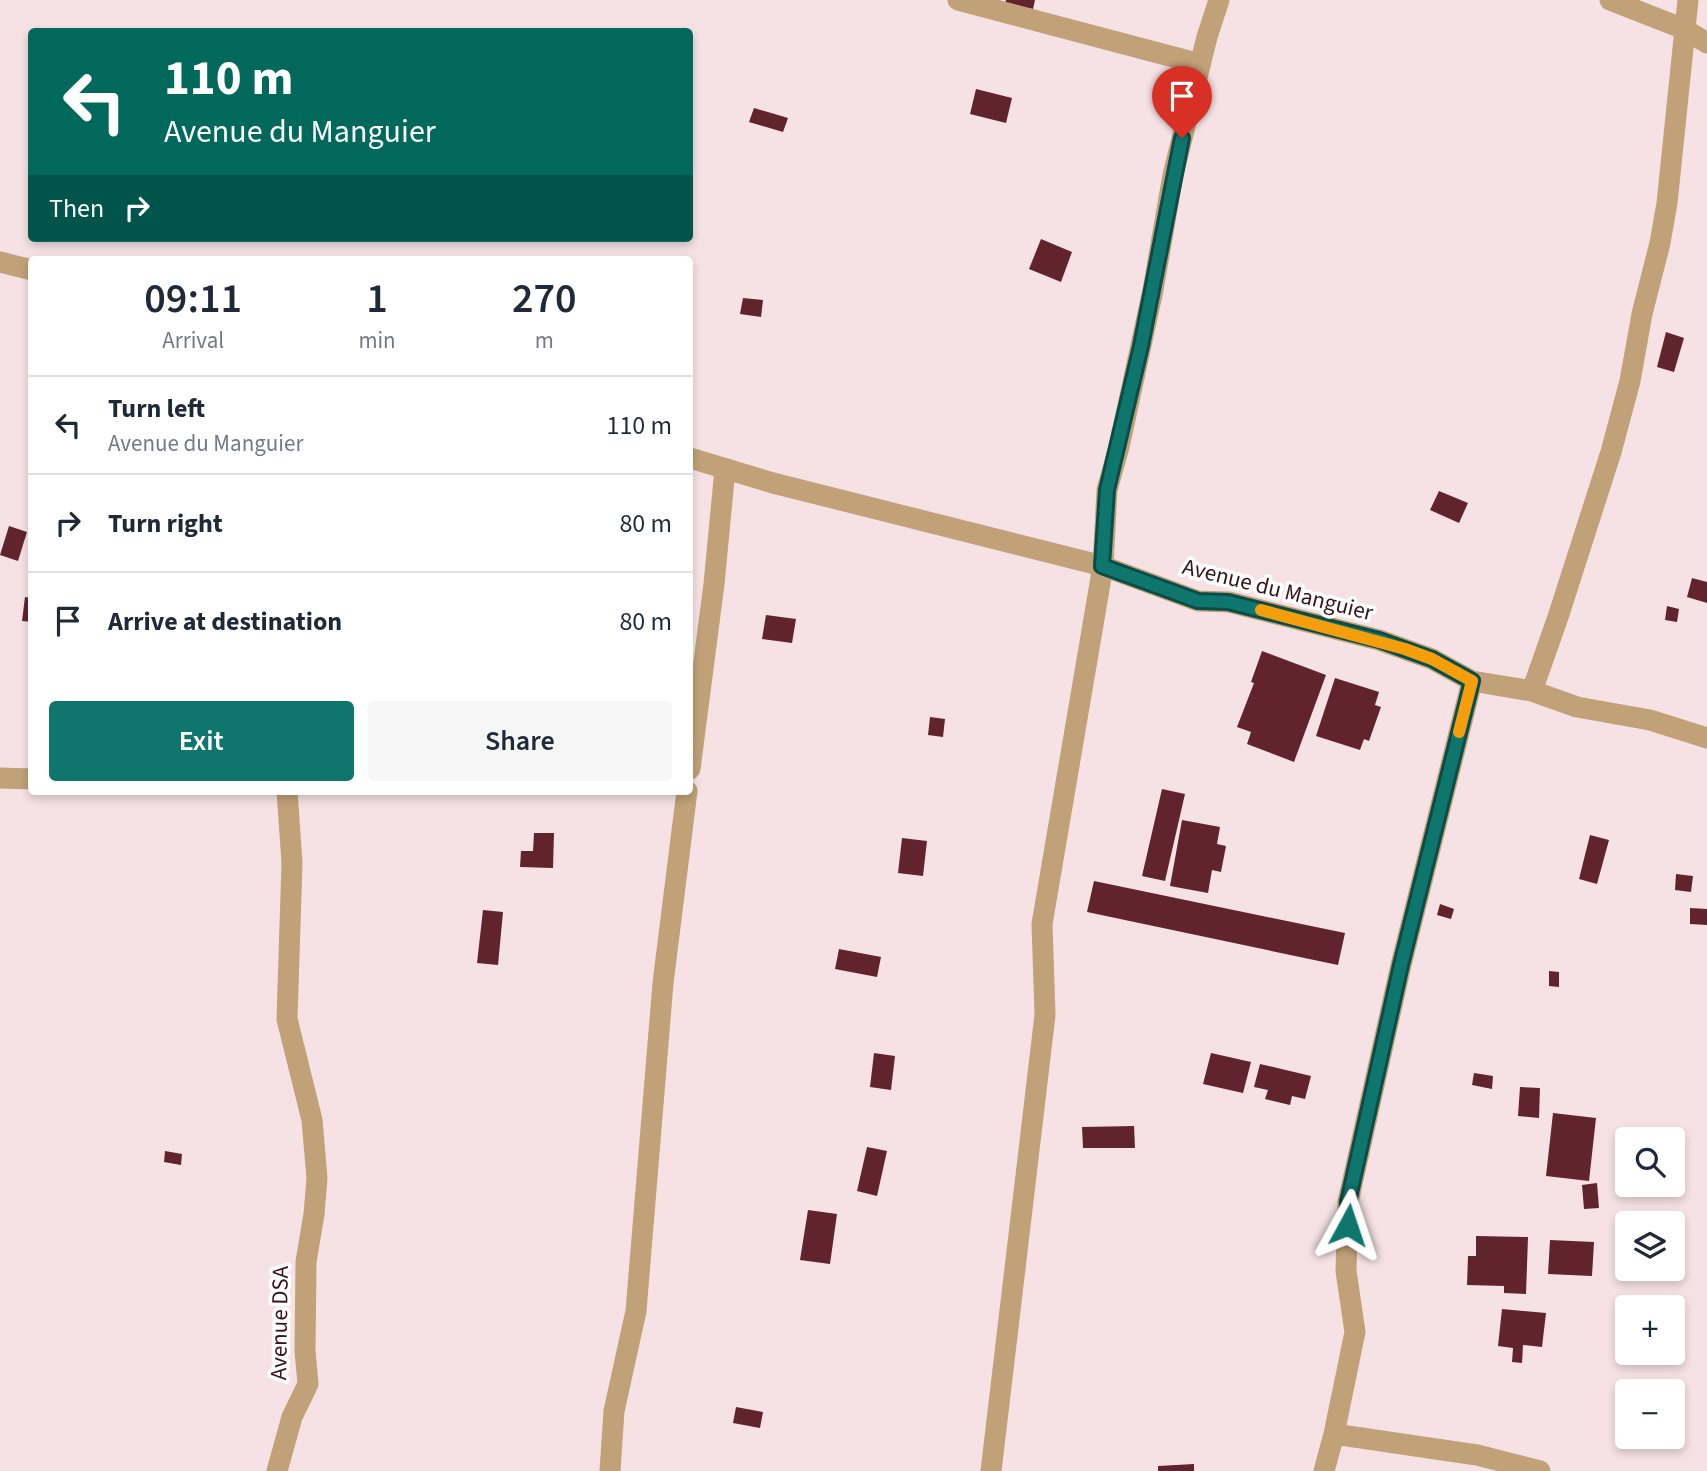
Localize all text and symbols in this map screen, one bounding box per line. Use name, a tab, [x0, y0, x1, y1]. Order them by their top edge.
text: 110 m	[164, 44, 293, 114]
icon: left	[49, 56, 140, 147]
pin	[1152, 66, 1212, 138]
icon: arrive	[1163, 77, 1201, 115]
text: Avenue du Manguier	[164, 109, 436, 155]
icon: right	[118, 189, 156, 227]
text: Then	[49, 190, 104, 227]
text: 09:11	[144, 269, 242, 329]
text: 1	[366, 269, 388, 329]
text: 270	[512, 269, 577, 329]
text: Arrival	[162, 324, 224, 357]
text: min	[358, 324, 396, 357]
text: m	[535, 324, 554, 357]
text: Turn left	[108, 390, 205, 427]
icon: left	[49, 406, 87, 444]
text: 110 m	[606, 407, 672, 444]
text: Avenue du Manguier	[108, 427, 303, 460]
icon: right	[49, 504, 87, 542]
text: Turn right	[108, 505, 223, 542]
text: 80 m	[619, 505, 672, 542]
street label: Avenue du Manguier	[1179, 550, 1378, 629]
icon: arrive	[49, 602, 87, 640]
text: Arrive at destination	[108, 603, 342, 640]
text: 80 m	[619, 603, 672, 640]
button: Exit	[49, 701, 354, 781]
button: Share	[368, 701, 672, 781]
map controls	[1615, 1127, 1685, 1449]
button: search	[1615, 1127, 1685, 1197]
position arrow	[1311, 1188, 1385, 1262]
button: layers	[1615, 1211, 1685, 1281]
street label: Avenue DSA	[262, 1265, 297, 1380]
button: +	[1615, 1295, 1685, 1365]
button: −	[1615, 1379, 1685, 1449]

